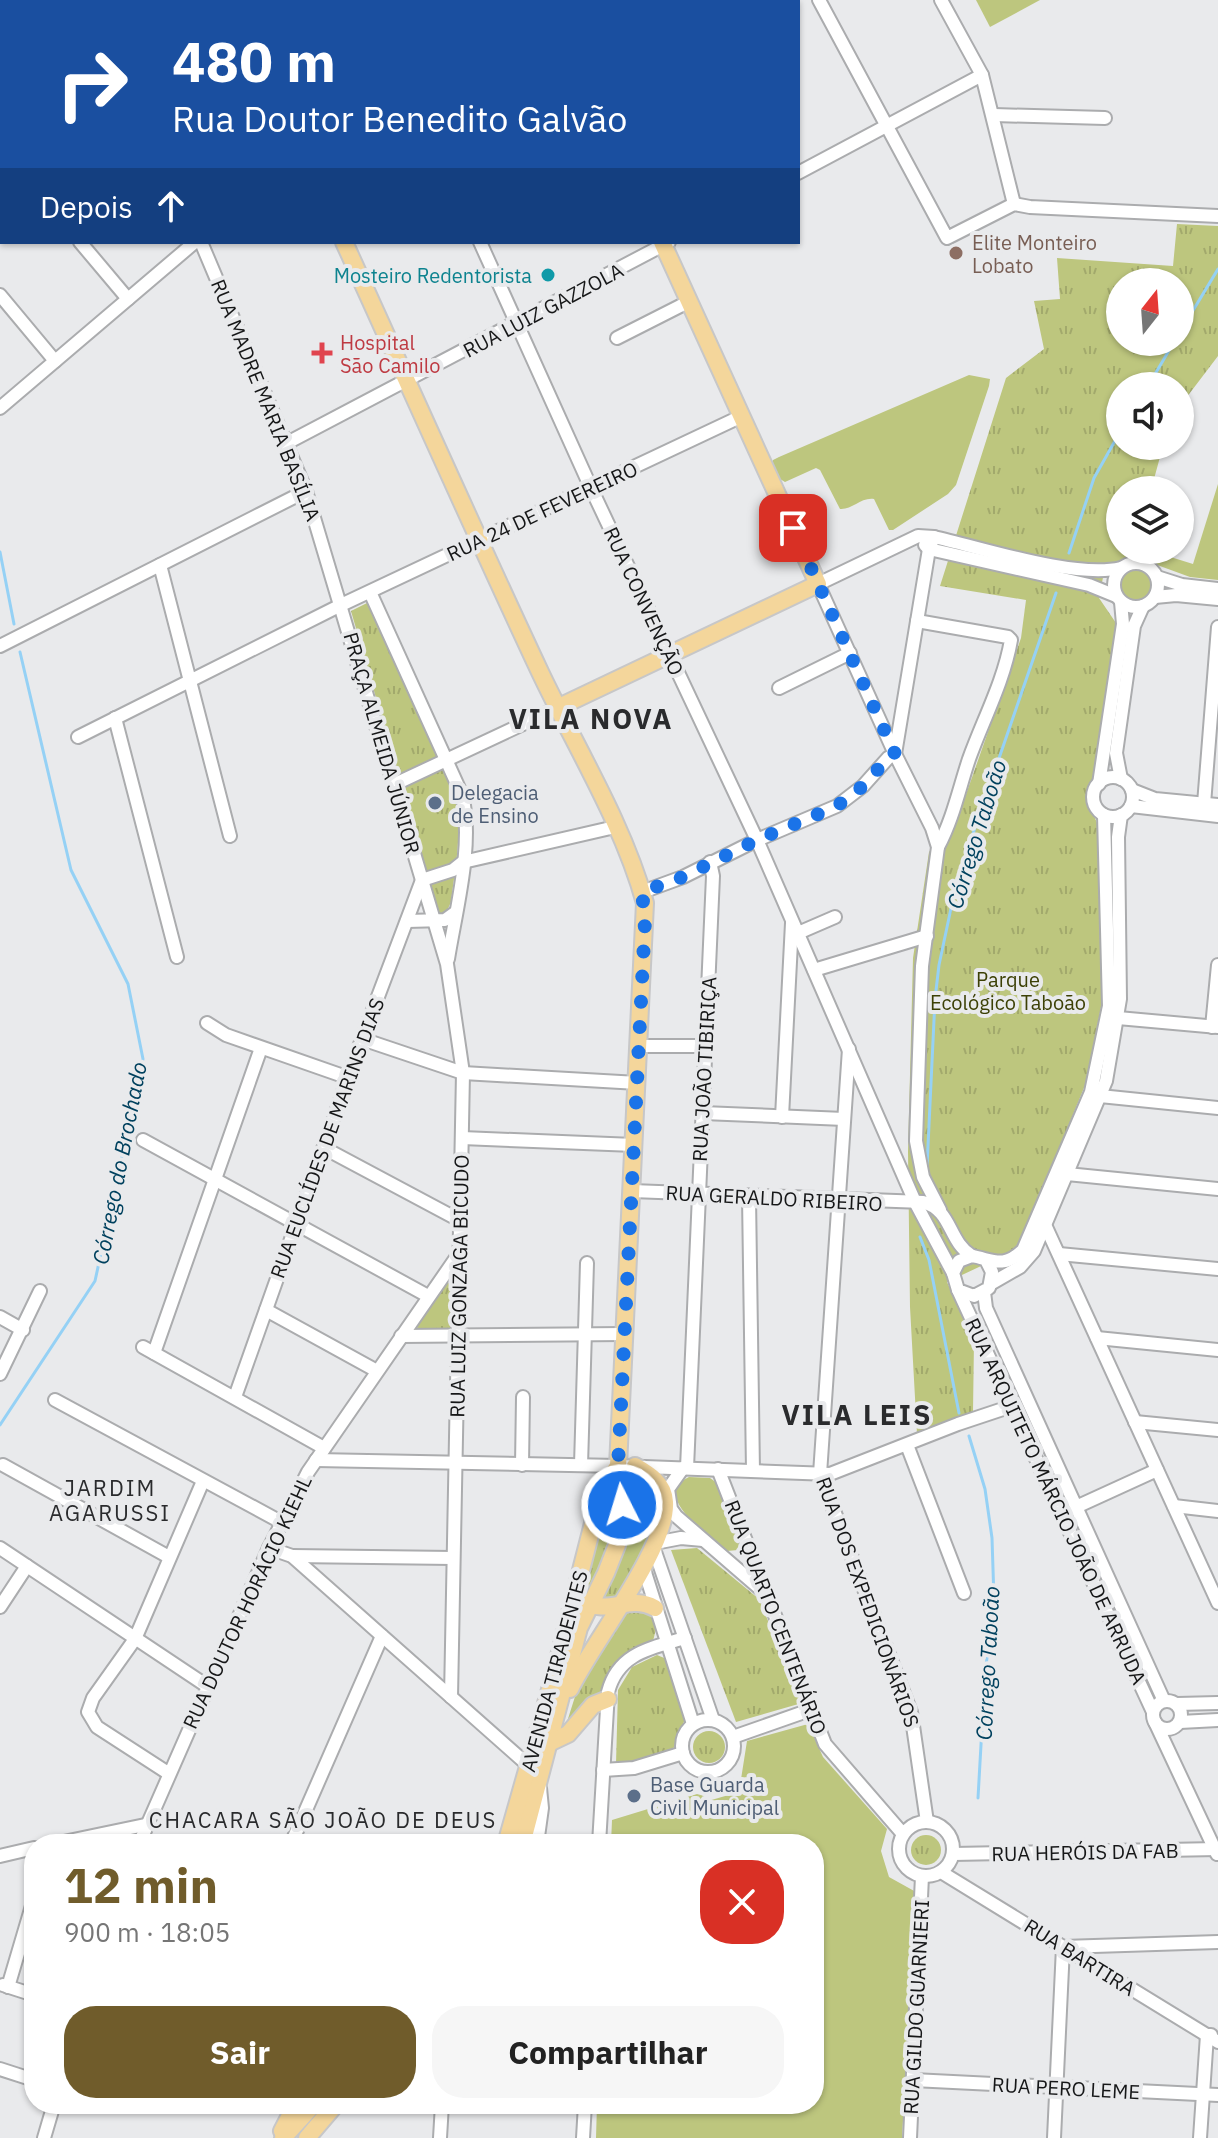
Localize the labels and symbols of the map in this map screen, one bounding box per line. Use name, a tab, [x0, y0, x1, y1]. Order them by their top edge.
place label: Elite Monteiro Lobato	[972, 229, 1097, 279]
marker: Elite Monteiro Lobato	[947, 244, 965, 262]
street label: RUA LUIZ GAZZOLA	[458, 256, 628, 364]
place label: Mosteiro Redentorista	[334, 262, 532, 289]
marker: Mosteiro Redentorista	[539, 266, 557, 284]
north arrow	[1106, 268, 1194, 356]
street label: RUA MADRE MARIA BASÍLIA	[205, 275, 327, 525]
place label: Hospital São Camilo	[340, 329, 440, 379]
marker: Hospital São Camilo	[311, 342, 333, 364]
street label: RUA 24 DE FEVEREIRO	[442, 455, 642, 567]
pin	[759, 494, 827, 562]
street label: RUA CONVENÇÃO	[598, 522, 690, 680]
street label: PRAÇA ALMEIDA JÚNIOR	[337, 629, 427, 857]
district label: VILA NOVA	[509, 700, 673, 737]
water label: Córrego Taboão	[940, 756, 1012, 912]
place label: Delegacia de Ensino	[451, 779, 539, 829]
marker: Delegacia de Ensino	[426, 794, 444, 812]
park label: Parque Ecológico Taboão	[930, 966, 1086, 1016]
street label: RUA JOÃO TIBIRIÇA	[686, 976, 722, 1162]
street label: RUA EUCLÍDES DE MARINS DIAS	[264, 994, 390, 1282]
water label: Córrego do Brochado	[85, 1059, 153, 1267]
street label: RUA LUIZ GONZAGA BICUDO	[443, 1154, 475, 1418]
street label: RUA GERALDO RIBEIRO	[665, 1179, 883, 1217]
street label: RUA ARQUITETO MÁRCIO JOÃO DE ARRUDA	[959, 1313, 1153, 1689]
district label: VILA LEIS	[782, 1396, 932, 1433]
position arrow	[580, 1463, 664, 1547]
street label: RUA DOUTOR HORÁCIO KIEHL	[176, 1471, 318, 1733]
district label: JARDIM AGARUSSI	[49, 1473, 171, 1527]
street label: RUA DOS EXPEDICIONÁRIOS	[810, 1473, 926, 1731]
street label: RUA QUARTO CENTENÁRIO	[719, 1496, 833, 1738]
street label: AVENIDA TIRADENTES	[514, 1567, 594, 1775]
water label: Córrego Taboão	[968, 1585, 1006, 1741]
place label: Base Guarda Civil Municipal	[650, 1771, 779, 1821]
marker: Base Guarda Civil Municipal	[625, 1787, 643, 1805]
district label: CHACARA SÃO JOÃO DE DEUS	[149, 1805, 497, 1834]
street label: RUA HERÓIS DA FAB	[991, 1837, 1179, 1867]
street label: RUA GILDO GUARNIERI	[897, 1899, 935, 2115]
street label: RUA BARTIRA	[1019, 1912, 1141, 2002]
street label: RUA PERO LEME	[991, 2071, 1141, 2105]

